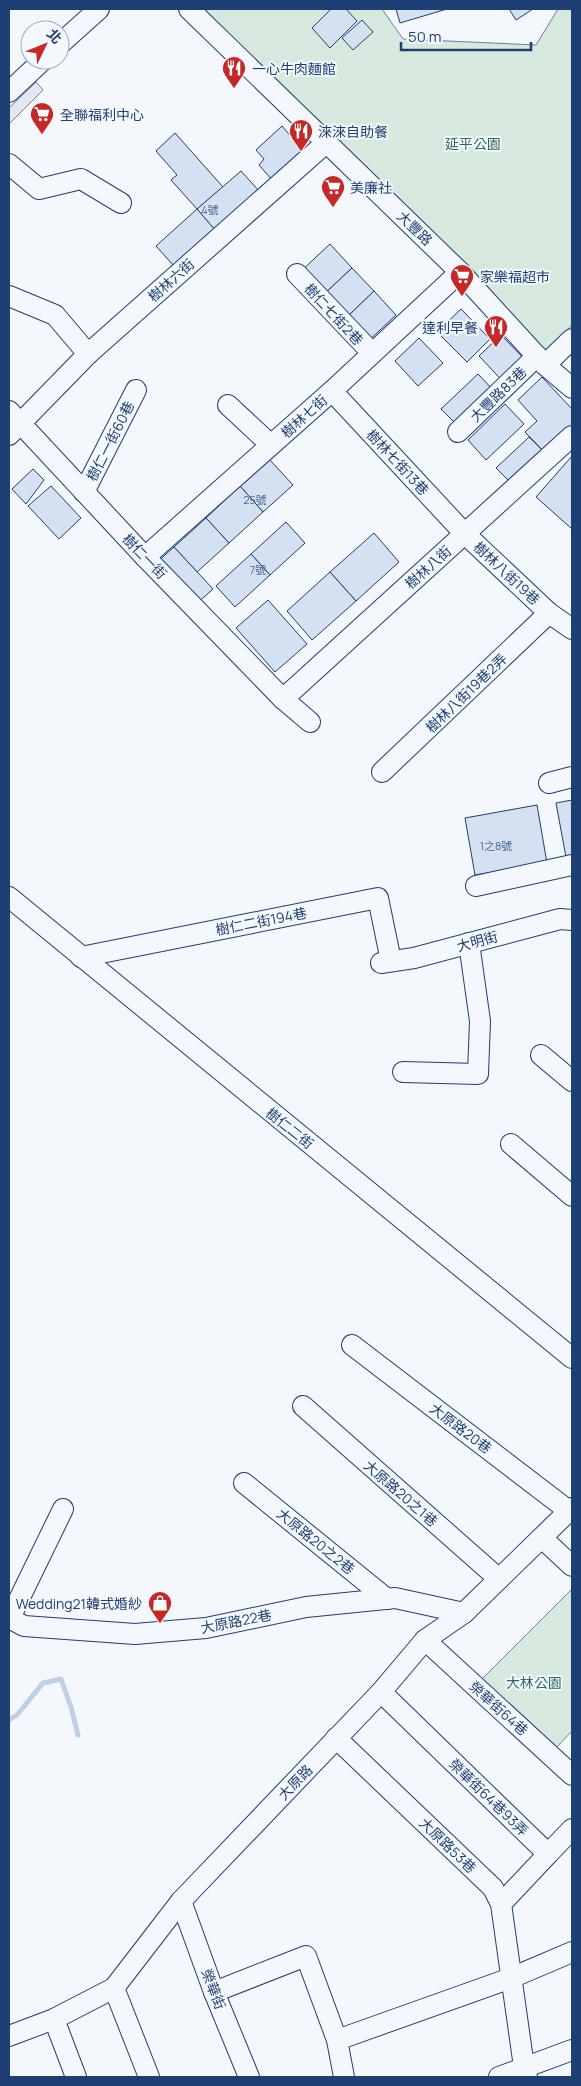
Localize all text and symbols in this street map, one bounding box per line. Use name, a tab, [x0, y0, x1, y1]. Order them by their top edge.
north arrow	[20, 20, 70, 70]
scale bar	[401, 20, 531, 52]
text: 北	[43, 24, 67, 47]
text: 50 m	[408, 26, 442, 47]
restaurant icon: 一心牛肉麵館	[221, 55, 247, 89]
place label: 一心牛肉麵館	[252, 59, 336, 78]
supermarket icon: 全聯福利中心	[29, 101, 55, 135]
place label: 全聯福利中心	[60, 105, 144, 124]
restaurant icon: 淶淶自助餐	[288, 118, 314, 152]
place label: 淶淶自助餐	[318, 122, 388, 141]
park label: 延平公園	[445, 134, 501, 153]
supermarket icon: 美廉社	[320, 174, 346, 208]
place label: 美廉社	[350, 178, 392, 197]
house number: 4號	[201, 202, 219, 217]
street label: 大豐路	[393, 207, 437, 249]
street label: 樹林六街	[144, 254, 198, 306]
supermarket icon: 家樂福超市	[449, 263, 475, 297]
place label: 家樂福超市	[480, 267, 550, 286]
street label: 樹仁七街2巷	[300, 279, 368, 349]
restaurant icon: 達利早餐	[483, 314, 509, 348]
place label: 達利早餐	[422, 318, 478, 337]
street label: 大豐路83巷	[466, 362, 530, 426]
street label: 樹林七街	[277, 390, 331, 442]
street label: 樹仁一街60巷	[82, 398, 138, 484]
street label: 樹林七街13巷	[363, 425, 433, 499]
house number: 25號	[243, 492, 267, 507]
street label: 樹仁一街	[119, 529, 171, 583]
street label: 樹林八街19巷	[470, 537, 544, 609]
street label: 樹林八街	[401, 541, 455, 593]
house number: 7號	[250, 562, 266, 577]
street label: 樹林八街19巷2弄	[421, 649, 511, 737]
house number: 1之8號	[480, 838, 512, 853]
street label: 樹仁二街194巷	[214, 903, 308, 939]
street label: 大明街	[454, 926, 500, 956]
street label: 樹仁二街	[262, 1103, 318, 1153]
street label: 大原路20巷	[426, 1399, 496, 1457]
street label: 大原路20之1巷	[360, 1456, 442, 1530]
street label: 大原路20之2巷	[273, 1504, 359, 1578]
shop icon: Wedding21韓式婚紗	[147, 1590, 173, 1624]
place label: Wedding21韓式婚紗	[16, 1594, 142, 1613]
street label: 大原路22巷	[199, 1605, 273, 1637]
park label: 大林公園	[506, 1673, 562, 1692]
street label: 榮華街64巷	[466, 1677, 532, 1739]
street label: 榮華街64巷93弄	[445, 1754, 533, 1840]
street label: 大原路	[274, 1760, 316, 1804]
street label: 大原路53巷	[416, 1813, 480, 1877]
street label: 榮華街	[198, 1966, 230, 2012]

